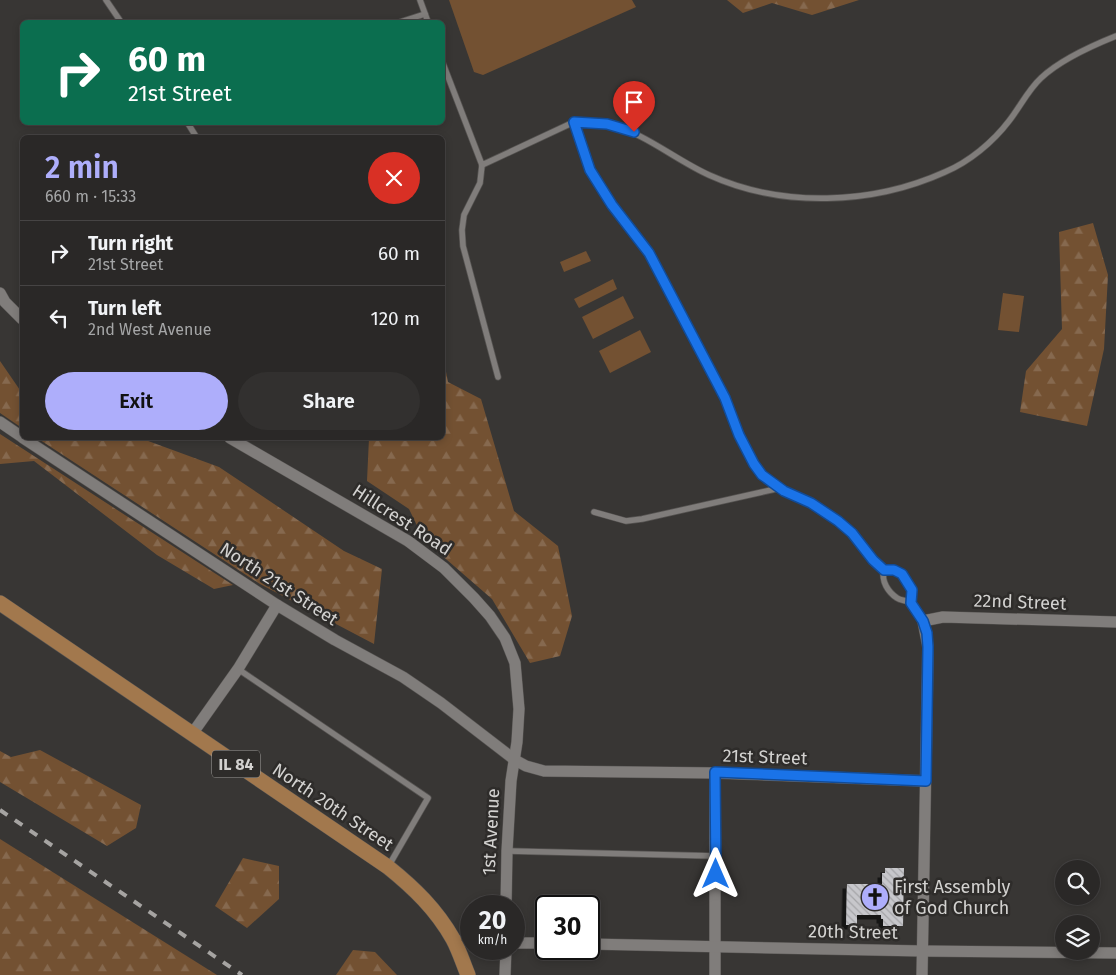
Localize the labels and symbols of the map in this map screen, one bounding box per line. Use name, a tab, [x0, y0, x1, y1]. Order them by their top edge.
pin	[613, 81, 655, 132]
street label: Hillcrest Road	[348, 480, 456, 560]
street label: North 21st Street	[216, 538, 343, 631]
street label: 22nd Street	[973, 589, 1067, 615]
street label: 21st Street	[722, 745, 808, 769]
road number: IL 84	[212, 751, 260, 778]
street label: North 20th Street	[268, 758, 398, 856]
street label: 1st Avenue	[478, 788, 504, 876]
position arrow	[689, 847, 741, 899]
place label: First Assembly of God Church	[894, 876, 1011, 919]
church icon: First Assembly of God Church	[860, 882, 890, 912]
speed limit sign: 30	[535, 895, 600, 960]
street label: 20th Street	[808, 920, 898, 944]

